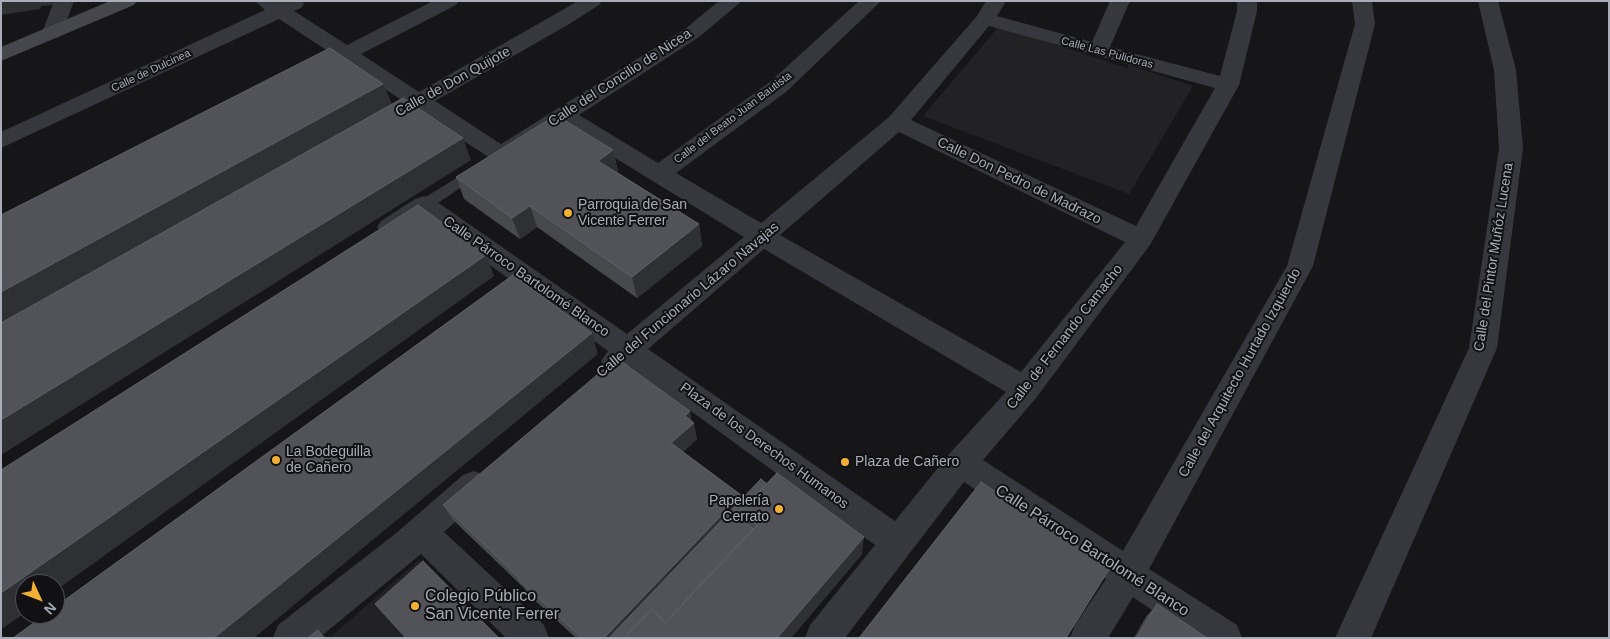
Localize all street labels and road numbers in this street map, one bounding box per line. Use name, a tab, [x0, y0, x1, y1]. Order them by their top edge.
street label: Calle del Concilio de Nicea	[545, 25, 695, 131]
street label: Calle Las Pulidoras	[1060, 34, 1154, 72]
street label: Calle de Don Quijote	[392, 43, 514, 121]
street label: Calle de Dulcinea	[109, 47, 193, 95]
street label: Calle del Beato Juan Bautista	[671, 69, 795, 167]
street label: Calle Don Pedro de Madrazo	[934, 134, 1104, 228]
street label: Calle del Pintor Muñóz Lucena	[1471, 162, 1517, 352]
street label: Calle Párroco Bartolomé Blanco	[440, 213, 612, 341]
street label: Calle del Funcionario Lázaro Navajas	[593, 219, 783, 381]
street label: Calle de Fernando Camacho	[1003, 261, 1127, 413]
street label: Calle del Arquitecto Hurtado Izquierdo	[1175, 265, 1305, 481]
street label: Plaza de los Derechos Humanos	[677, 379, 851, 513]
street label: Calle Párroco Bartolomé Blanco	[991, 481, 1193, 621]

